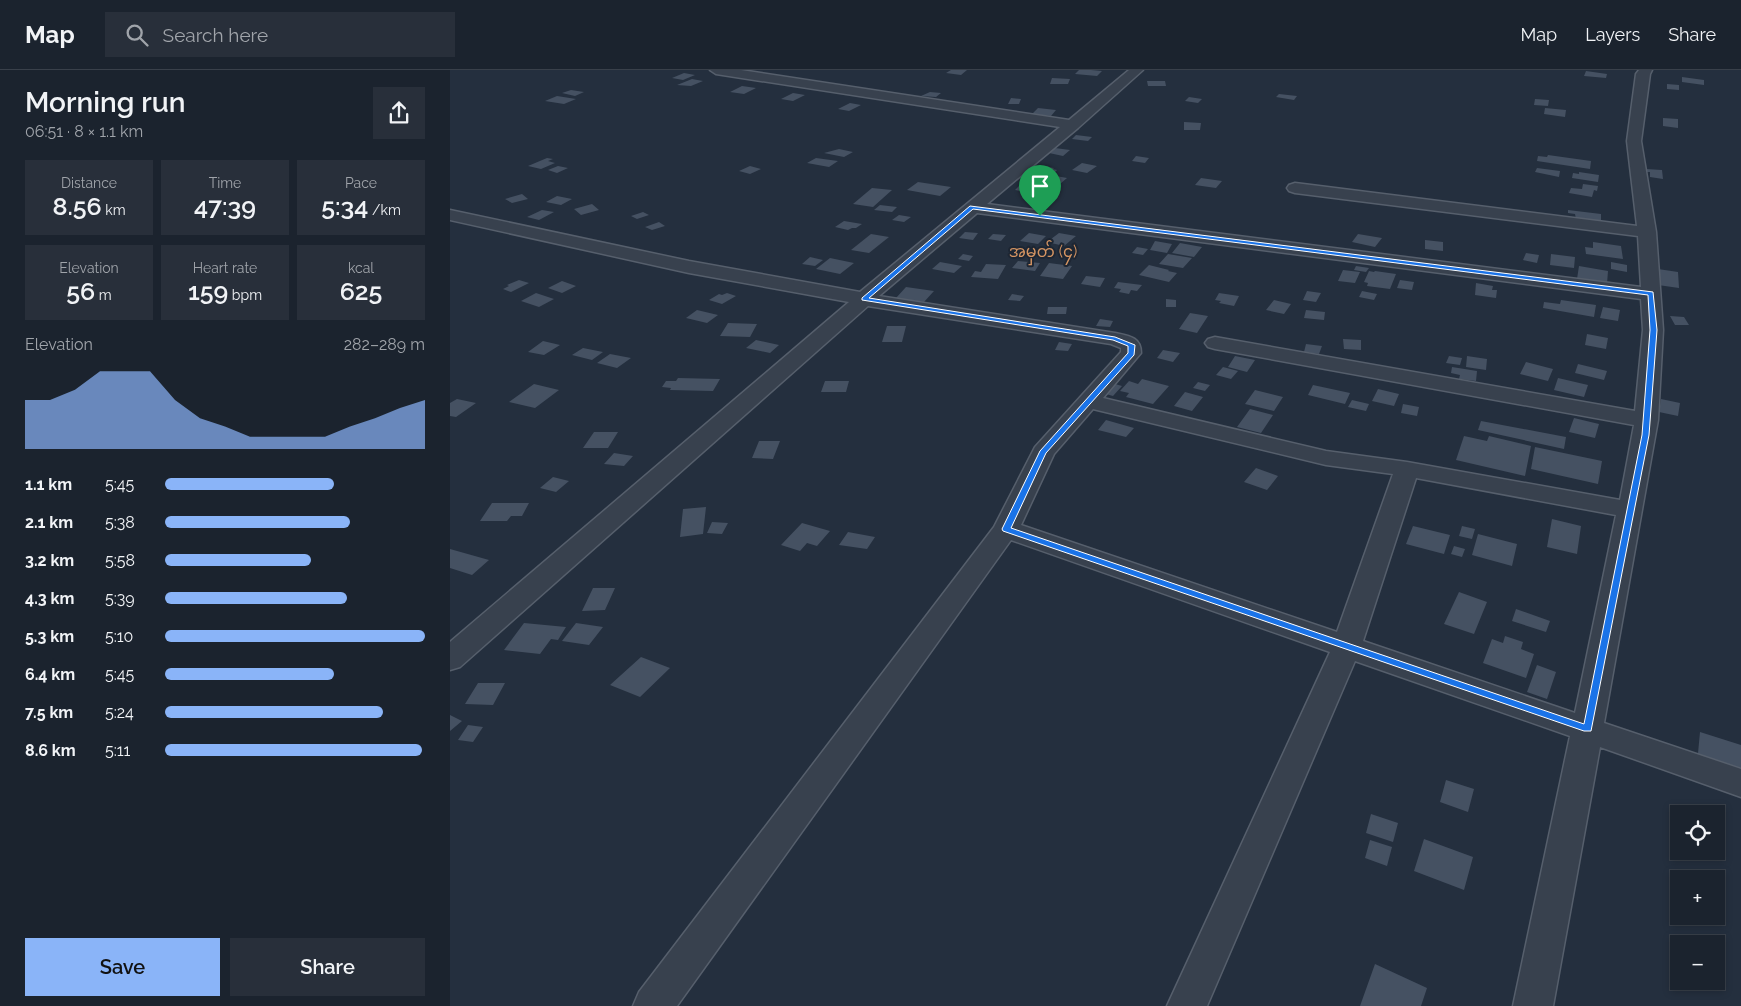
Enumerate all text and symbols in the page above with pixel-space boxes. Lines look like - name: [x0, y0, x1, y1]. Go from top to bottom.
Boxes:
- search box: [105, 12, 455, 57]
- text: Map: [25, 20, 75, 49]
- icon: search: [123, 21, 151, 49]
- text: Search here: [163, 24, 268, 46]
- text: Map: [1521, 24, 1557, 45]
- text: Layers: [1585, 24, 1640, 45]
- text: Share: [1668, 24, 1716, 45]
- text: Morning run: [25, 86, 185, 119]
- button: share: [373, 87, 425, 139]
- text: 06:51 · 8 × 1.1 km: [25, 122, 143, 141]
- pin: [1019, 165, 1061, 216]
- icon: arrive: [1026, 172, 1054, 200]
- text: Distance: [61, 175, 117, 191]
- text: Time: [209, 175, 241, 191]
- text: Pace: [345, 175, 377, 191]
- text: 8.56: [52, 191, 102, 221]
- text: 47:39: [194, 191, 256, 221]
- text: 5:34: [321, 191, 368, 221]
- text: km: [102, 202, 126, 218]
- text: /km: [368, 202, 401, 218]
- district label: အမှတ် (၄): [1009, 240, 1077, 266]
- text: Elevation: [59, 260, 119, 276]
- text: Heart rate: [193, 260, 257, 276]
- text: kcal: [348, 260, 374, 276]
- text: 56: [66, 276, 95, 306]
- text: 159: [188, 276, 228, 306]
- text: 625: [340, 276, 382, 306]
- text: m: [95, 287, 112, 303]
- text: bpm: [228, 287, 262, 303]
- text: Elevation: [25, 335, 93, 354]
- text: 282–289 m: [344, 335, 425, 354]
- text: 1.1 km: [25, 475, 72, 494]
- text: 5:45: [105, 475, 134, 494]
- text: 2.1 km: [25, 513, 73, 532]
- text: 5:38: [105, 513, 135, 532]
- text: 3.2 km: [25, 551, 74, 570]
- text: 5:58: [105, 551, 135, 570]
- text: 4.3 km: [25, 589, 74, 608]
- text: 5:39: [105, 589, 135, 608]
- text: 5.3 km: [25, 627, 74, 646]
- text: 5:10: [105, 627, 133, 646]
- text: 6.4 km: [25, 665, 75, 684]
- text: 5:45: [105, 665, 134, 684]
- text: 7.5 km: [25, 703, 73, 722]
- text: 5:24: [105, 703, 134, 722]
- text: 8.6 km: [25, 741, 76, 760]
- text: 5:11: [105, 741, 130, 760]
- map controls: [1670, 805, 1725, 990]
- button: locate: [1670, 805, 1725, 860]
- button: +: [1670, 870, 1725, 925]
- button: −: [1670, 935, 1725, 990]
- button: Save: [25, 938, 220, 996]
- button: Share: [230, 938, 425, 996]

